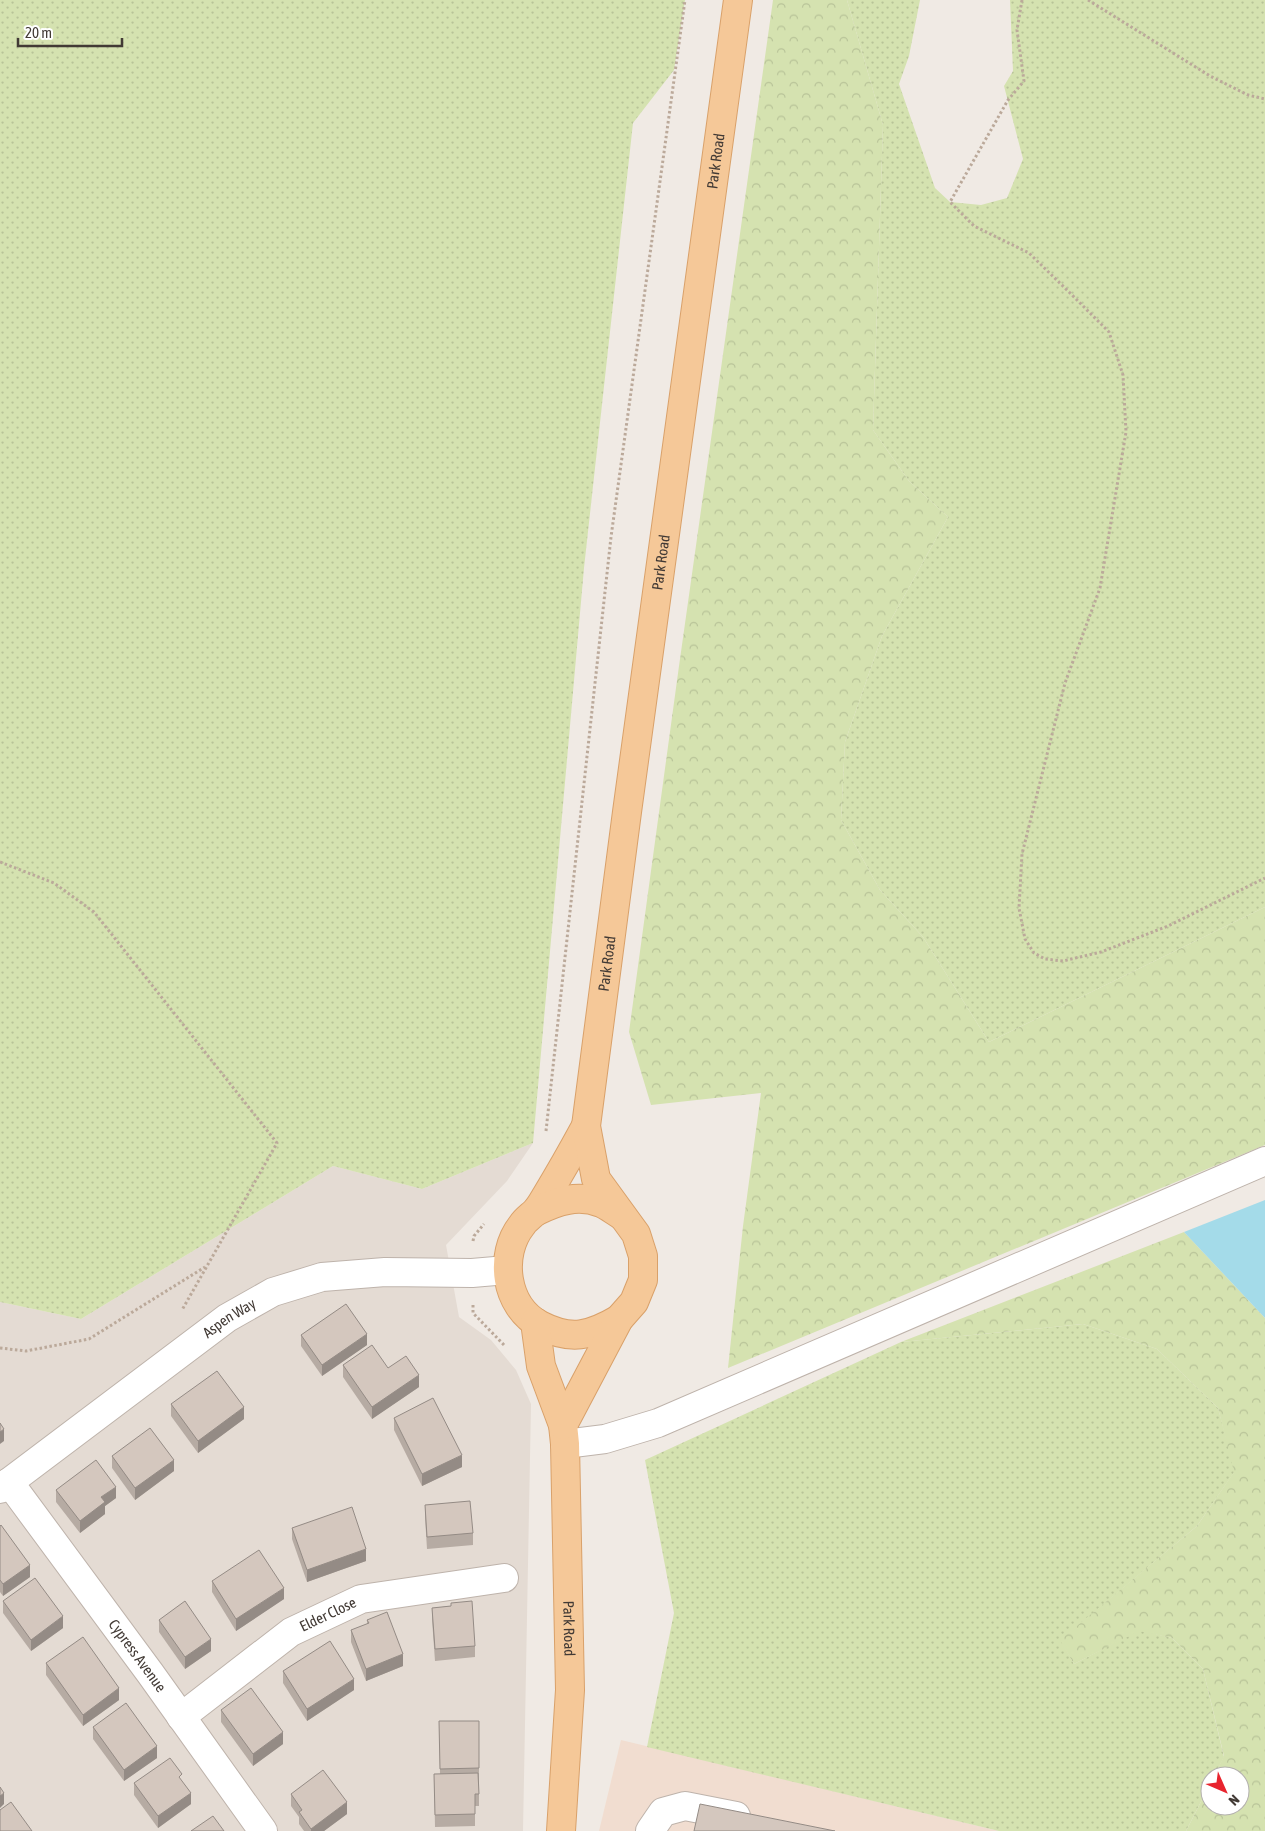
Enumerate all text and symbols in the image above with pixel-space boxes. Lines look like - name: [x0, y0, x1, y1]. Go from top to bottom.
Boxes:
- scale bar: [18, 15, 121, 47]
- text: 20 m: [25, 24, 52, 41]
- street label: Park Road: [703, 132, 728, 190]
- street label: Park Road: [648, 533, 673, 591]
- street label: Park Road: [595, 935, 619, 992]
- street label: Aspen Way: [199, 1295, 258, 1341]
- street label: Elder Close: [297, 1593, 359, 1635]
- street label: Park Road: [560, 1600, 578, 1657]
- street label: Cypress Avenue: [105, 1616, 170, 1695]
- north arrow: [1200, 1766, 1250, 1816]
- text: N: [1226, 1792, 1243, 1809]

